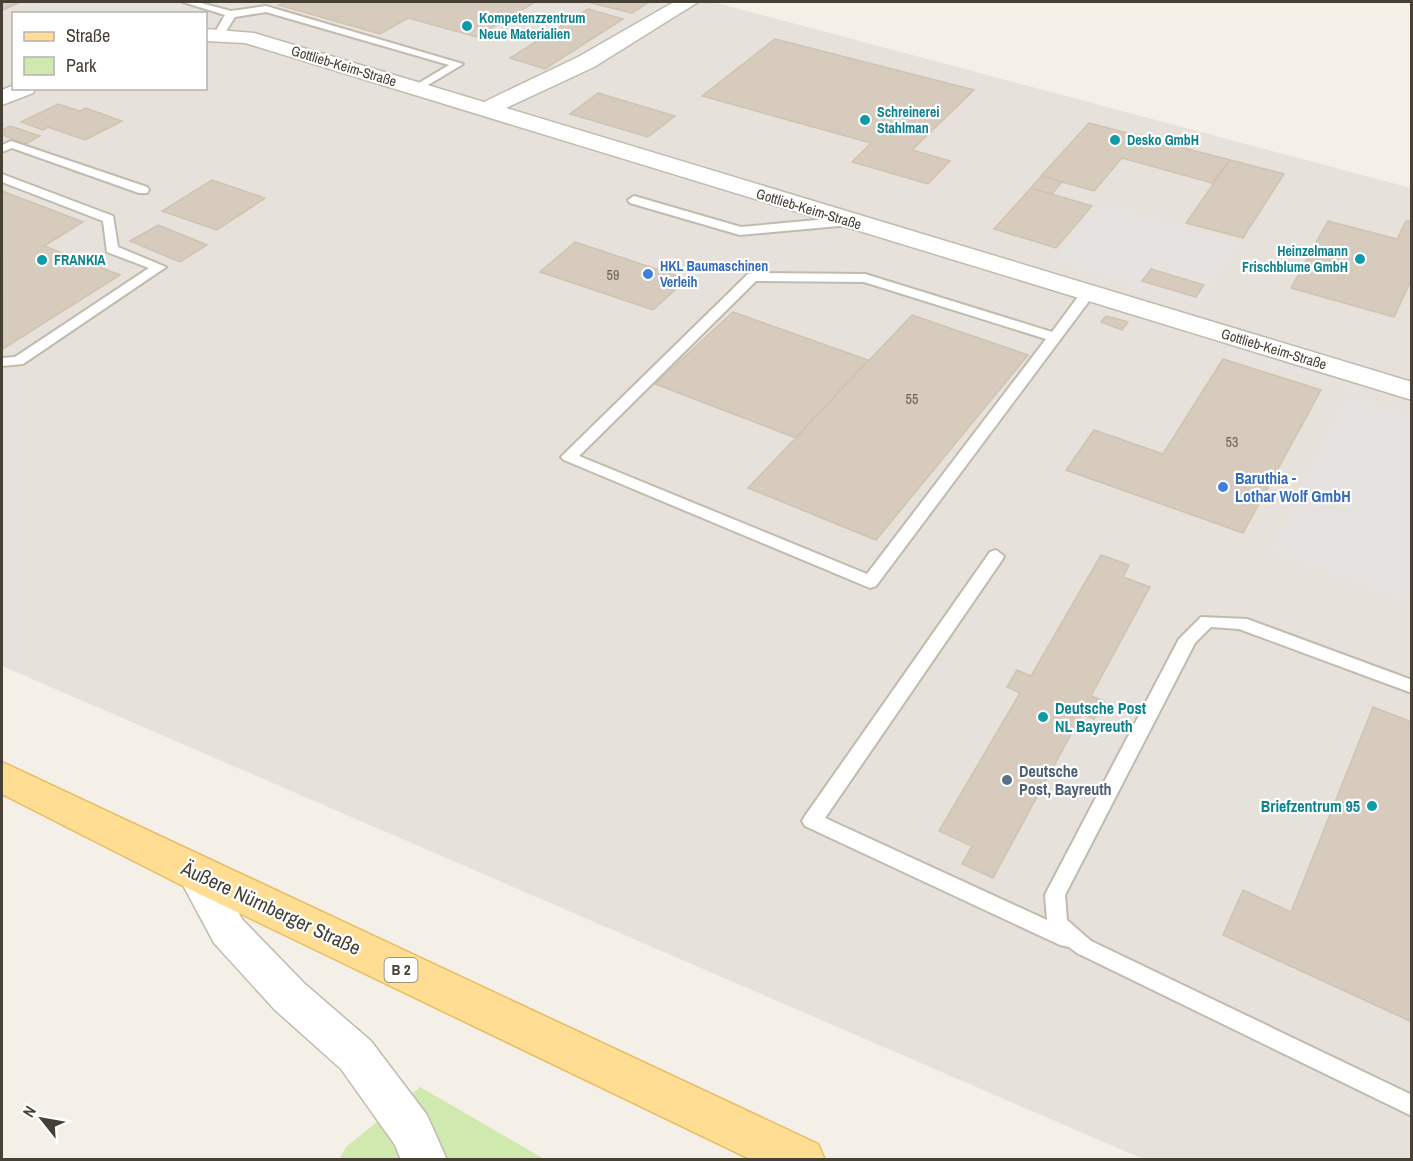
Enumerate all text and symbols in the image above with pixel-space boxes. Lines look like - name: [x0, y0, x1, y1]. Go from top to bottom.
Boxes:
- place label: Kompetenzzentrum Neue Materialien: [479, 9, 586, 43]
- legend: [12, 12, 207, 90]
- marker: Kompetenzzentrum Neue Materialien: [460, 19, 474, 33]
- text: Straße: [66, 23, 110, 48]
- street label: Gottlieb-Keim-Straße: [289, 41, 399, 91]
- text: Park: [66, 53, 97, 78]
- place label: Schreinerei Stahlman: [877, 103, 940, 137]
- marker: Schreinerei Stahlman: [858, 113, 872, 127]
- place label: Desko GmbH: [1127, 131, 1199, 149]
- marker: Desko GmbH: [1108, 133, 1122, 147]
- street label: Gottlieb-Keim-Straße: [754, 184, 864, 234]
- place label: Heinzelmann Frischblume GmbH: [1242, 242, 1348, 276]
- place label: FRANKIA: [54, 251, 106, 269]
- marker: Heinzelmann Frischblume GmbH: [1353, 252, 1367, 266]
- marker: FRANKIA: [35, 253, 49, 267]
- place label: HKL Baumaschinen Verleih: [660, 257, 768, 291]
- house number: 59: [607, 266, 619, 284]
- marker: HKL Baumaschinen Verleih: [641, 267, 655, 281]
- street label: Gottlieb-Keim-Straße: [1219, 324, 1329, 374]
- house number: 55: [906, 390, 918, 408]
- house number: 53: [1226, 433, 1238, 451]
- place label: Baruthia - Lothar Wolf GmbH: [1235, 467, 1351, 507]
- marker: Baruthia - Lothar Wolf GmbH: [1216, 480, 1230, 494]
- place label: Deutsche Post NL Bayreuth: [1055, 697, 1147, 737]
- marker: Deutsche Post NL Bayreuth: [1036, 710, 1050, 724]
- place label: Deutsche Post, Bayreuth: [1019, 760, 1112, 800]
- marker: Deutsche Post, Bayreuth: [1000, 773, 1014, 787]
- place label: Briefzentrum 95: [1261, 795, 1360, 817]
- marker: Briefzentrum 95: [1365, 799, 1379, 813]
- street label: Äußere Nürnberger Straße: [176, 854, 365, 961]
- road number: B 2: [384, 958, 418, 982]
- north arrow: [12, 1089, 72, 1149]
- text: N: [17, 1102, 41, 1121]

